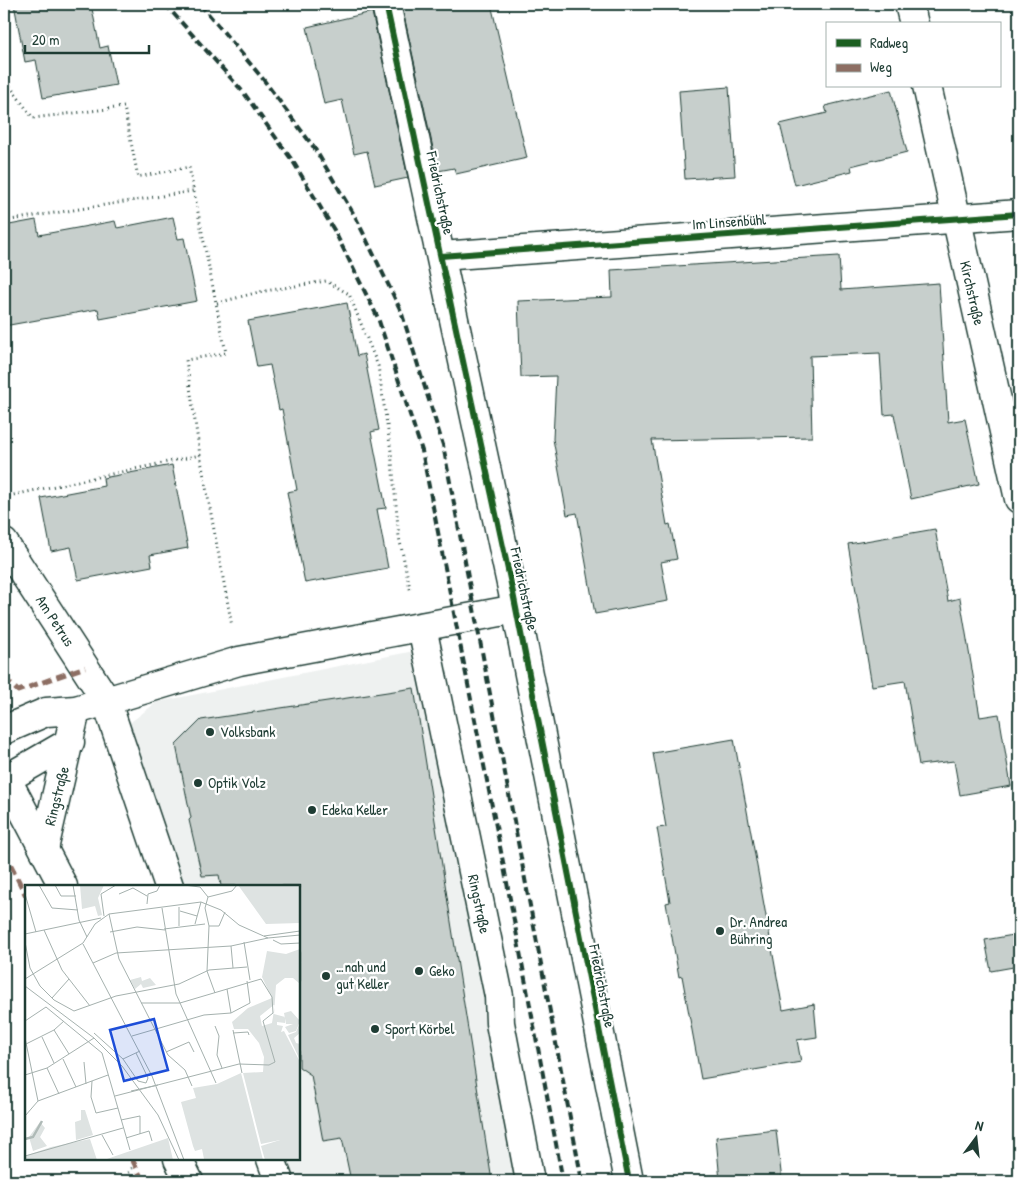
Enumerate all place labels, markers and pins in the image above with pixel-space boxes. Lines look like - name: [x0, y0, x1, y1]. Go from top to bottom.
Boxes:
- place label: Volksbank: [220, 721, 276, 742]
- marker: Volksbank: [204, 726, 216, 738]
- place label: Optik Volz: [208, 772, 266, 793]
- marker: Optik Volz: [192, 777, 204, 789]
- place label: Edeka Keller: [322, 799, 388, 820]
- marker: Edeka Keller: [306, 804, 318, 816]
- place label: Dr. Andrea Bühring: [730, 911, 787, 949]
- marker: Dr. Andrea Bühring: [714, 925, 726, 937]
- place label: …nah und gut Keller: [336, 956, 390, 994]
- place label: Geko: [429, 960, 454, 981]
- marker: Geko: [413, 965, 425, 977]
- marker: …nah und gut Keller: [320, 970, 332, 982]
- place label: Sport Körbel: [385, 1018, 455, 1039]
- marker: Sport Körbel: [369, 1023, 381, 1035]

